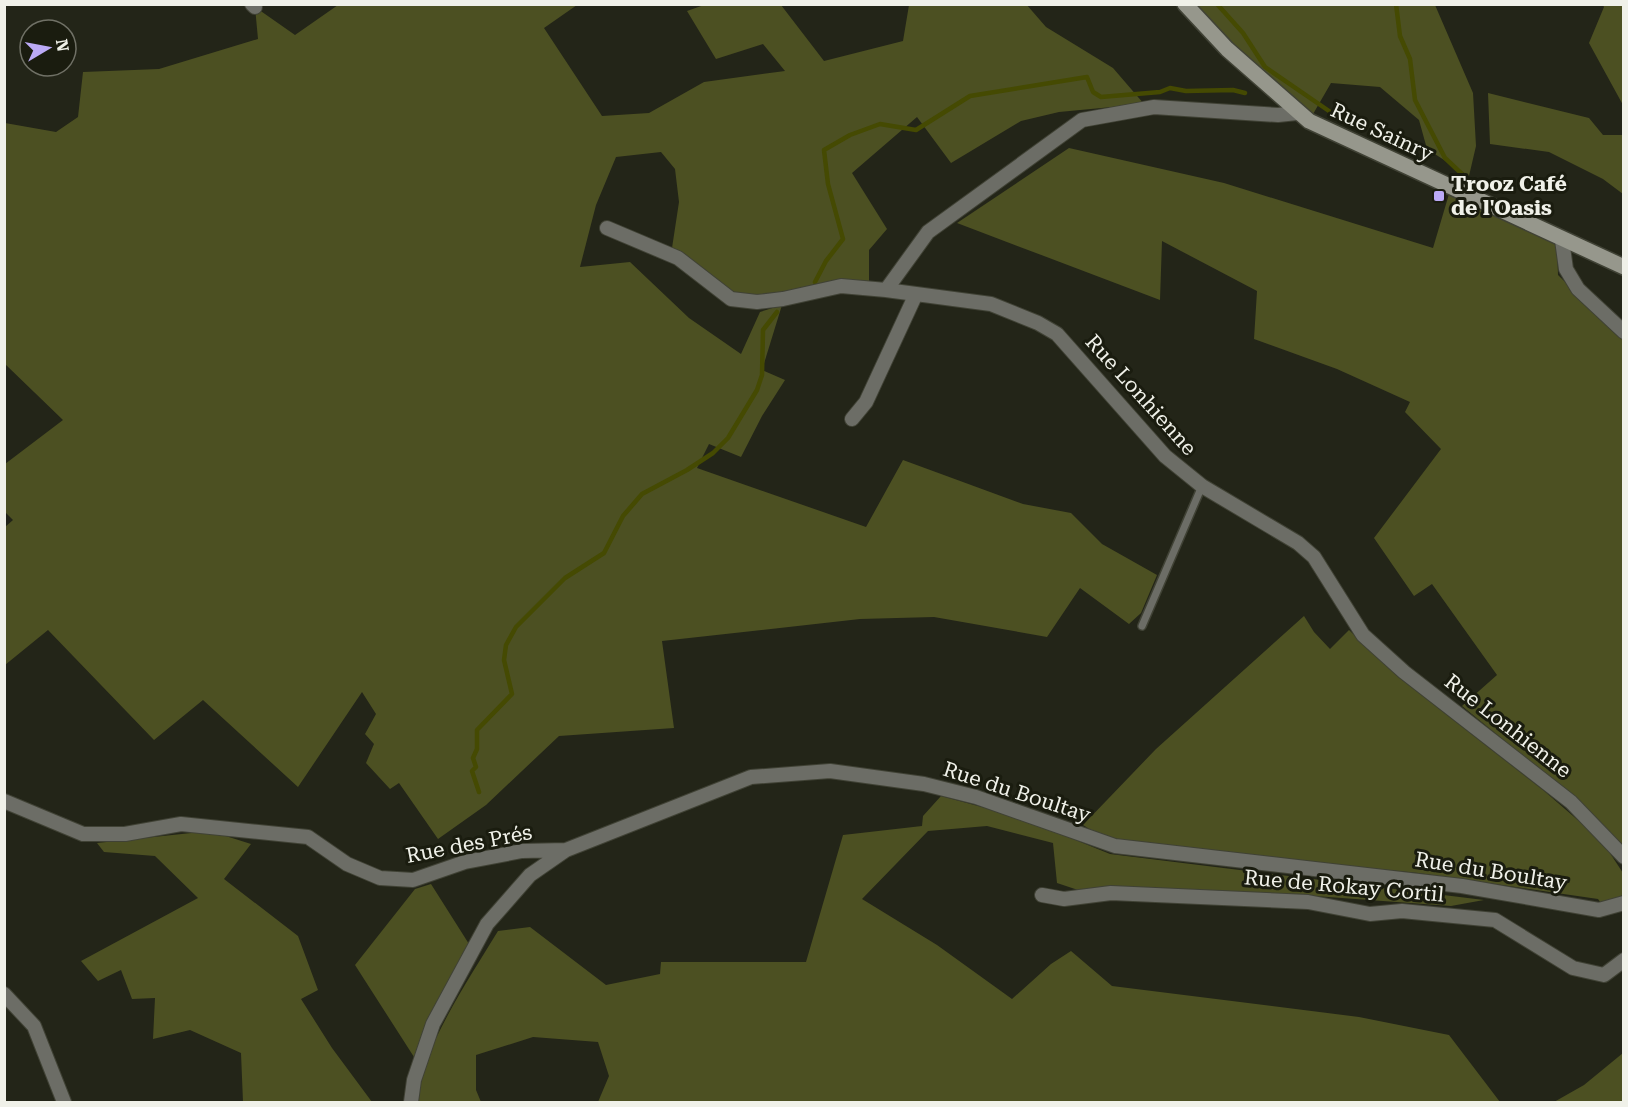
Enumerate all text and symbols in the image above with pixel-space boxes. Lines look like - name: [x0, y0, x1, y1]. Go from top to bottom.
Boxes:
- north arrow: [18, 18, 78, 78]
- text: N: [52, 38, 73, 53]
- street label: Rue Sainry: [1327, 98, 1438, 166]
- place label: Trooz Café de l'Oasis: [1451, 172, 1567, 220]
- marker: Trooz Café de l'Oasis: [1432, 189, 1446, 203]
- street label: Rue Lonhienne: [1081, 330, 1201, 460]
- street label: Rue Lonhienne: [1440, 669, 1576, 783]
- street label: Rue du Boultay: [940, 757, 1094, 827]
- street label: Rue des Prés: [404, 820, 534, 868]
- street label: Rue du Boultay: [1413, 847, 1569, 895]
- street label: Rue de Rokay Cortil: [1243, 865, 1446, 907]

